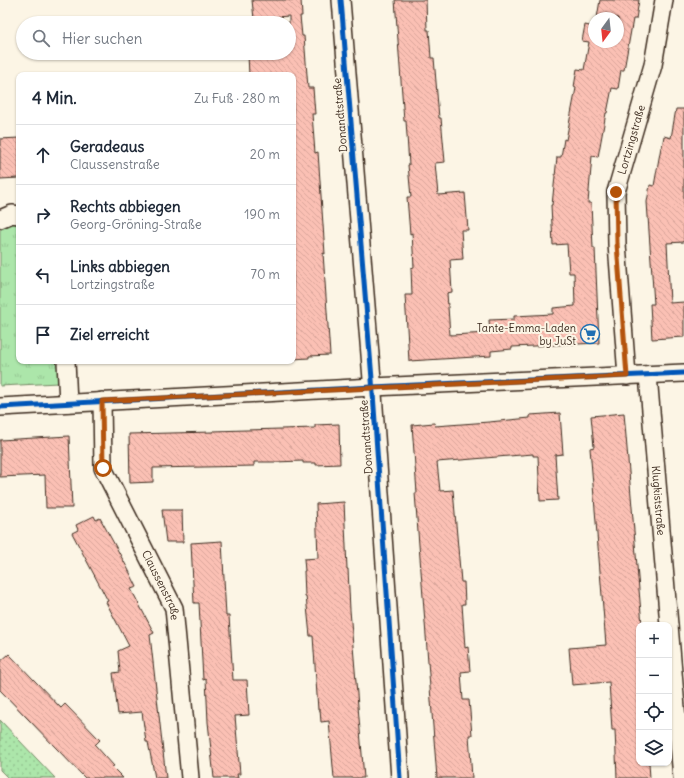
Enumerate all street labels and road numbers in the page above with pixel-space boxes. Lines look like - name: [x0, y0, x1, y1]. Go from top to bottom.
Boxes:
- street label: Donandtstraße: [330, 77, 350, 153]
- street label: Lortzingstraße: [615, 103, 648, 176]
- street label: Donandtstraße: [356, 399, 376, 475]
- street label: Klugkiststraße: [649, 465, 668, 536]
- street label: Claussenstraße: [139, 548, 182, 621]

